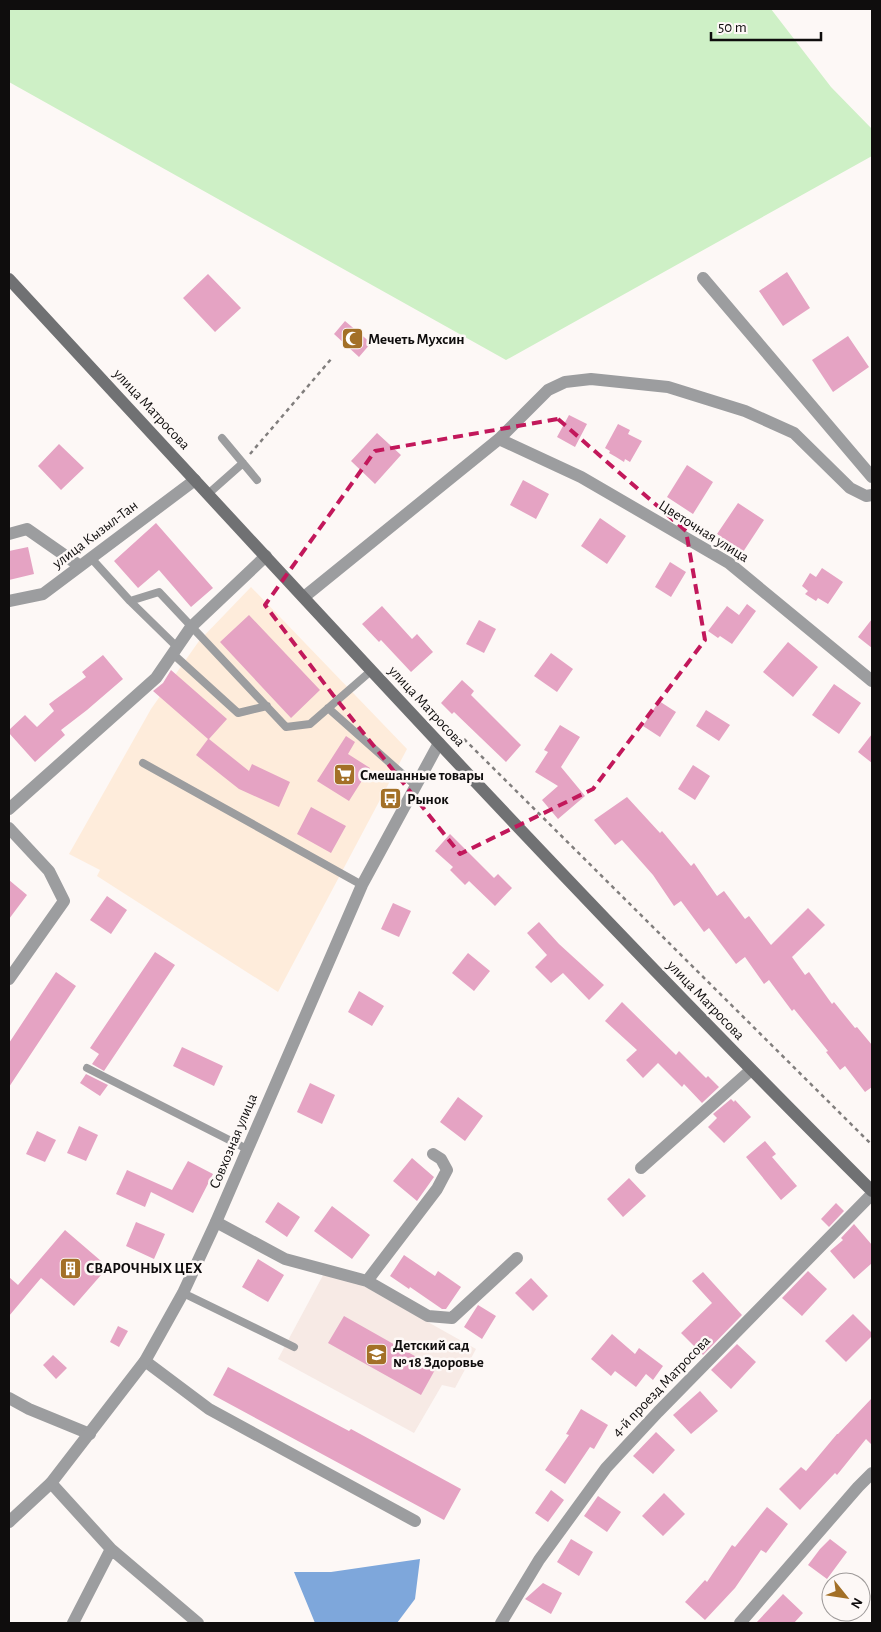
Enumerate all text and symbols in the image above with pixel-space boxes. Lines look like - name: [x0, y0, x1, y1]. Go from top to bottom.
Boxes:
- scale bar: [711, 10, 821, 42]
- text: 50 m: [718, 20, 747, 35]
- mosque icon: Мечеть Мухсин: [340, 327, 364, 351]
- place label: Мечеть Мухсин: [368, 332, 465, 347]
- street label: улица Матросова: [110, 365, 193, 453]
- street label: улица Кызыл-Тан: [49, 498, 141, 572]
- street label: Цветочная улица: [656, 498, 752, 565]
- street label: улица Матросова: [385, 662, 468, 750]
- supermarket icon: Смешанные товары: [332, 763, 356, 787]
- place label: Смешанные товары: [360, 768, 484, 783]
- bus stop icon: Рынок: [379, 787, 403, 811]
- place label: Рынок: [407, 792, 449, 807]
- street label: улица Матросова: [663, 957, 747, 1043]
- street label: Совхозная улица: [207, 1091, 260, 1191]
- building icon: СВАРОЧНЫХ ЦЕХ: [58, 1256, 82, 1280]
- place label: СВАРОЧНЫХ ЦЕХ: [86, 1261, 203, 1276]
- street label: 4-й проезд Матросова: [609, 1333, 713, 1440]
- place label: Детский сад № 18 Здоровье: [393, 1338, 484, 1370]
- school or university icon: Детский сад № 18 Здоровье: [365, 1342, 389, 1366]
- north arrow: [821, 1572, 871, 1622]
- text: N: [848, 1595, 865, 1611]

